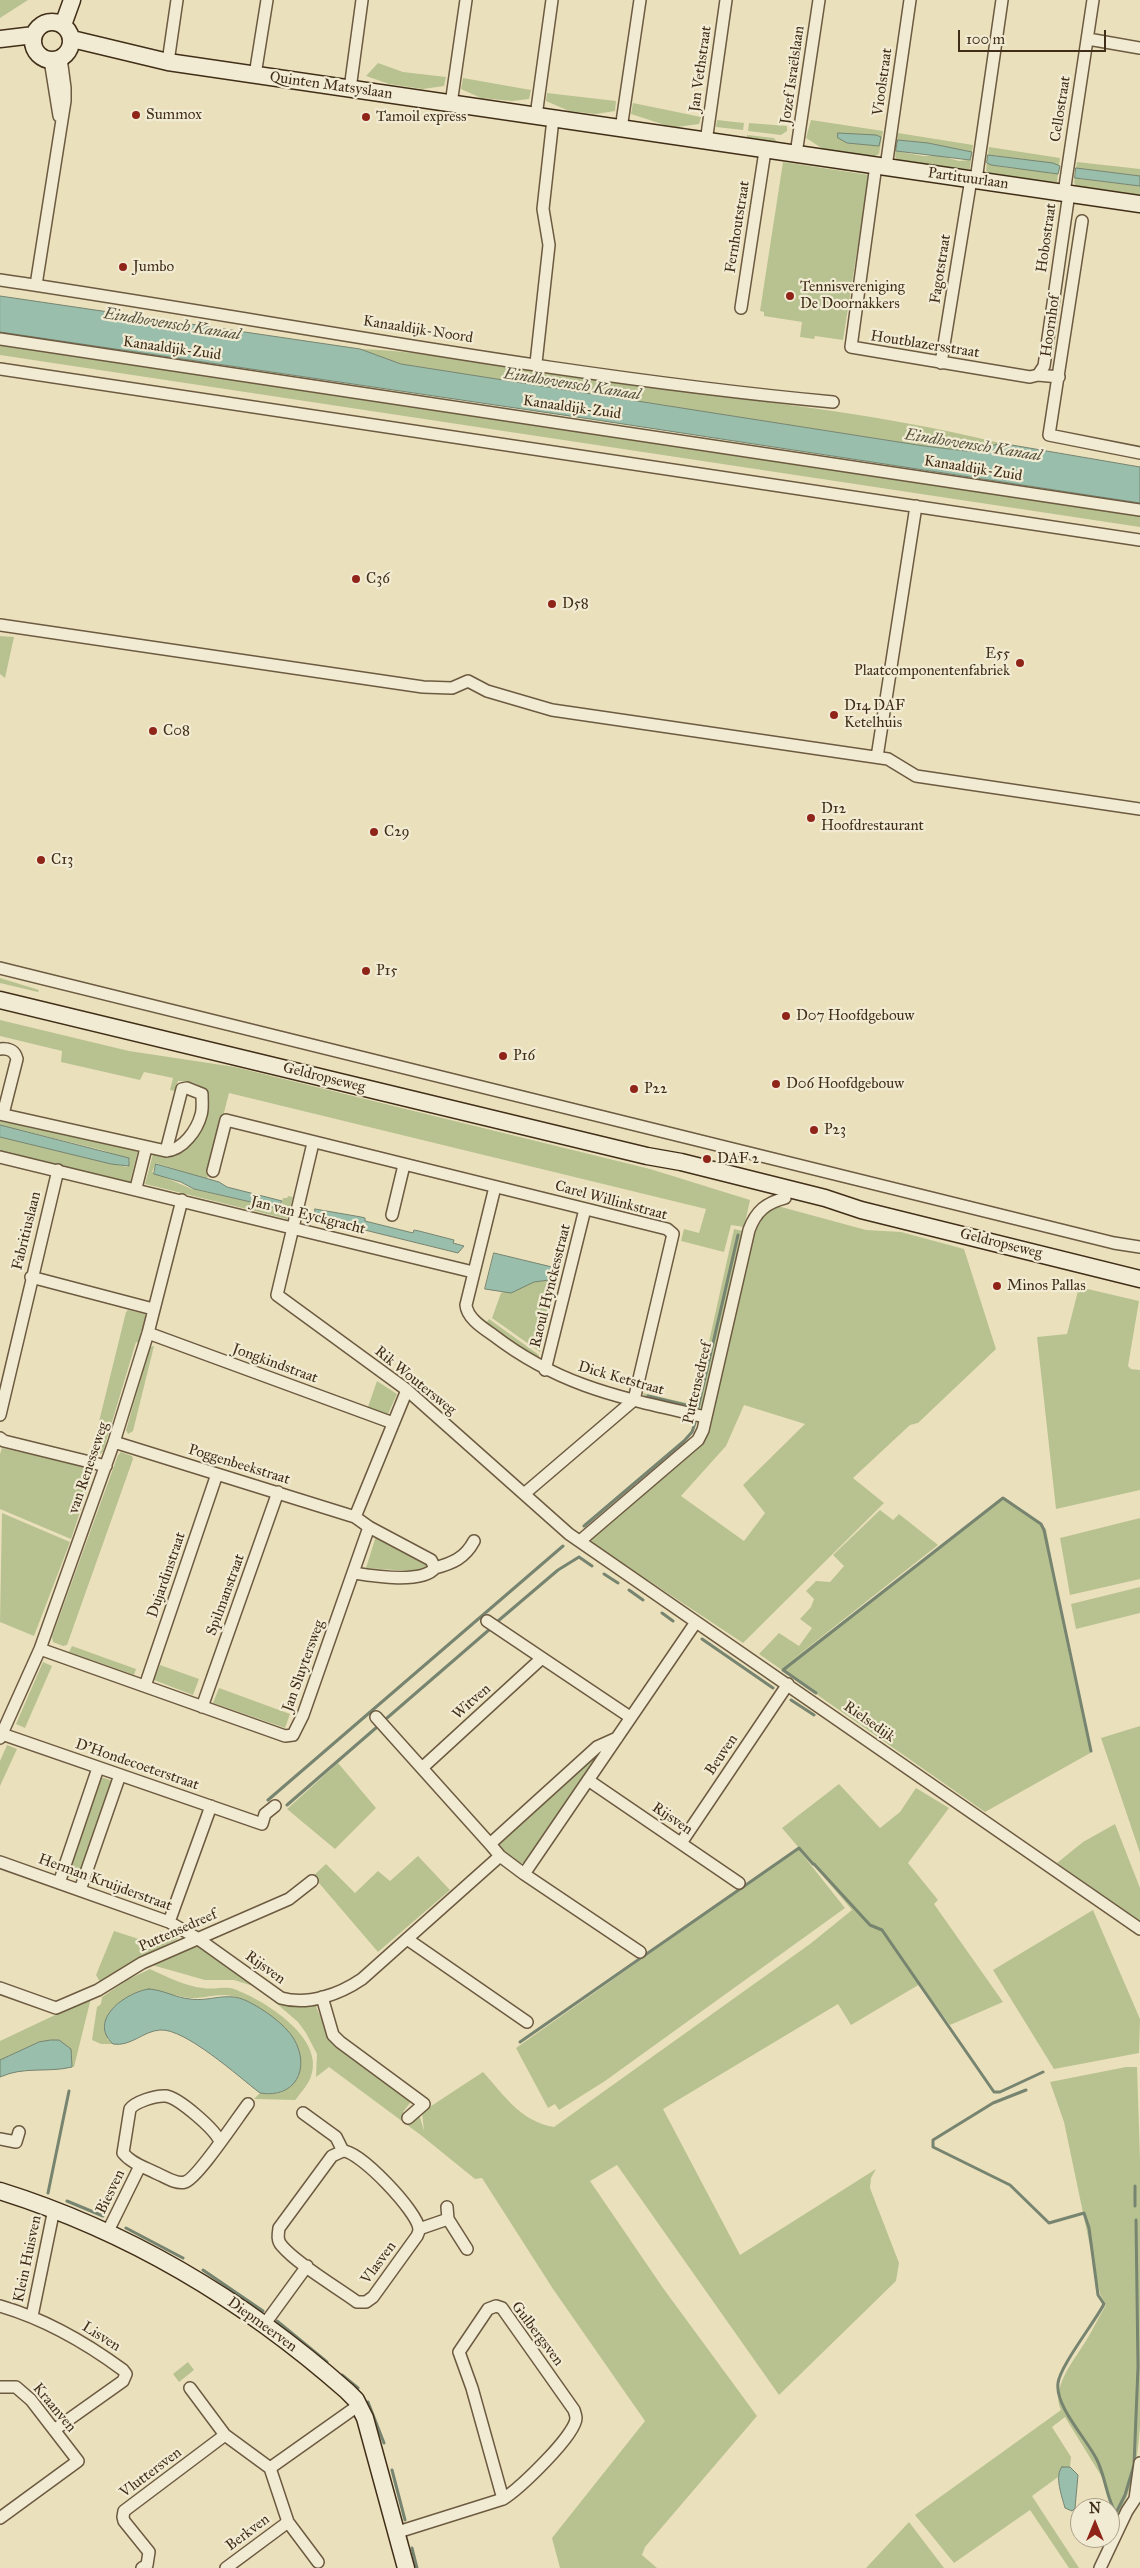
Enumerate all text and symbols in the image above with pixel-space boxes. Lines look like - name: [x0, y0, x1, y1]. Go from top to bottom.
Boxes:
- scale bar: [960, 20, 1108, 52]
- street label: Jan Vethstraat: [686, 25, 716, 113]
- street label: Jozef Israëlslaan: [777, 25, 809, 125]
- text: 100 m: [966, 30, 1005, 48]
- street label: Vioolstraat: [869, 47, 897, 117]
- street label: Quinten Matsyslaan: [269, 68, 393, 104]
- street label: Cellostraat: [1047, 75, 1075, 143]
- place label: Summox: [146, 106, 202, 124]
- place label: Tamoil express: [376, 108, 466, 126]
- marker: Summox: [130, 109, 142, 121]
- marker: Tamoil express: [360, 111, 372, 123]
- street label: Partituurlaan: [926, 164, 1010, 194]
- street label: Fernhoutstraat: [722, 180, 754, 274]
- street label: Hobostraat: [1033, 202, 1061, 274]
- street label: Fagotstraat: [927, 233, 955, 305]
- place label: Jumbo: [133, 258, 174, 276]
- marker: Jumbo: [117, 261, 129, 273]
- place label: Tennisvereniging De Doornakkers: [800, 278, 905, 313]
- marker: Tennisvereniging De Doornakkers: [784, 290, 796, 302]
- street label: Hoornhof: [1038, 294, 1064, 358]
- water label: Eindhovensch Kanaal: [102, 305, 242, 345]
- street label: Kanaaldijk-Noord: [362, 312, 474, 348]
- street label: Houtblazersstraat: [869, 328, 981, 362]
- street label: Kanaaldijk-Zuid: [122, 333, 222, 365]
- water label: Eindhovensch Kanaal: [502, 365, 642, 405]
- street label: Kanaaldijk-Zuid: [522, 392, 622, 424]
- water label: Eindhovensch Kanaal: [903, 426, 1043, 466]
- street label: Kanaaldijk-Zuid: [923, 452, 1023, 486]
- place label: C36: [366, 570, 390, 588]
- marker: C36: [350, 573, 362, 585]
- place label: D58: [562, 595, 589, 613]
- marker: D58: [546, 598, 558, 610]
- place label: E55 Plaatcomponentenfabriek: [854, 645, 1010, 680]
- marker: E55 Plaatcomponentenfabriek: [1014, 657, 1026, 669]
- place label: D14 DAF Ketelhuis: [844, 697, 905, 732]
- marker: D14 DAF Ketelhuis: [828, 709, 840, 721]
- place label: C08: [163, 722, 190, 740]
- marker: C08: [147, 725, 159, 737]
- place label: D12 Hoofdrestaurant: [821, 800, 924, 835]
- marker: D12 Hoofdrestaurant: [805, 812, 817, 824]
- place label: C29: [384, 823, 410, 841]
- marker: C29: [368, 826, 380, 838]
- place label: C13: [51, 851, 73, 869]
- marker: C13: [35, 854, 47, 866]
- place label: P15: [376, 962, 397, 980]
- marker: P15: [360, 965, 372, 977]
- place label: D07 Hoofdgebouw: [796, 1007, 914, 1025]
- marker: D07 Hoofdgebouw: [780, 1010, 792, 1022]
- place label: P16: [513, 1047, 535, 1065]
- marker: P16: [497, 1050, 509, 1062]
- street label: Geldropseweg: [281, 1059, 367, 1097]
- place label: D06 Hoofdgebouw: [786, 1075, 904, 1093]
- marker: D06 Hoofdgebouw: [770, 1078, 782, 1090]
- place label: P22: [644, 1080, 667, 1098]
- marker: P22: [628, 1083, 640, 1095]
- place label: P23: [824, 1121, 846, 1139]
- marker: P23: [808, 1124, 820, 1136]
- place label: DAF 2: [717, 1150, 759, 1168]
- marker: DAF 2: [701, 1153, 713, 1165]
- street label: Carel Willinkstraat: [553, 1177, 669, 1225]
- street label: Fabritiuslaan: [9, 1190, 45, 1272]
- street label: Jan van Eyckgracht: [249, 1193, 367, 1239]
- street label: Raoul Hynckesstraat: [527, 1222, 575, 1350]
- street label: Geldropseweg: [958, 1225, 1044, 1263]
- place label: Minos Pallas: [1007, 1277, 1086, 1295]
- marker: Minos Pallas: [991, 1280, 1003, 1292]
- street label: Jongkindstraat: [230, 1340, 320, 1388]
- street label: Puttensedreef: [680, 1340, 716, 1426]
- street label: Rik Woutersweg: [371, 1343, 459, 1419]
- street label: Dick Ketstraat: [576, 1358, 666, 1400]
- street label: van Renesseweg: [65, 1420, 113, 1516]
- street label: Poggenbeekstraat: [186, 1441, 292, 1489]
- street label: Dujardinstraat: [144, 1530, 190, 1620]
- street label: Spilmanstraat: [203, 1552, 249, 1638]
- street label: Jan Sluytersweg: [279, 1618, 329, 1714]
- street label: Witven: [449, 1680, 495, 1724]
- street label: Rielsedijk: [840, 1698, 898, 1746]
- street label: Beuven: [702, 1731, 742, 1779]
- street label: D'Hondecoeterstraat: [73, 1735, 201, 1795]
- street label: Rijsven: [648, 1799, 696, 1839]
- street label: Herman Kruijderstraat: [36, 1850, 174, 1916]
- street label: Puttensedreef: [136, 1906, 220, 1956]
- street label: Rijsven: [241, 1947, 289, 1989]
- street label: Biesven: [93, 2167, 129, 2217]
- street label: Klein Huisven: [10, 2214, 46, 2304]
- street label: Vlasven: [358, 2238, 400, 2288]
- street label: Diepmeerven: [224, 2294, 300, 2356]
- street label: Gulbergsven: [507, 2298, 567, 2370]
- street label: Lisven: [78, 2318, 124, 2356]
- street label: Kraanven: [28, 2380, 80, 2436]
- street label: Vluttersven: [117, 2444, 185, 2502]
- north arrow: [1070, 2498, 1120, 2548]
- text: N: [1089, 2500, 1101, 2517]
- street label: Berkven: [223, 2511, 273, 2555]

